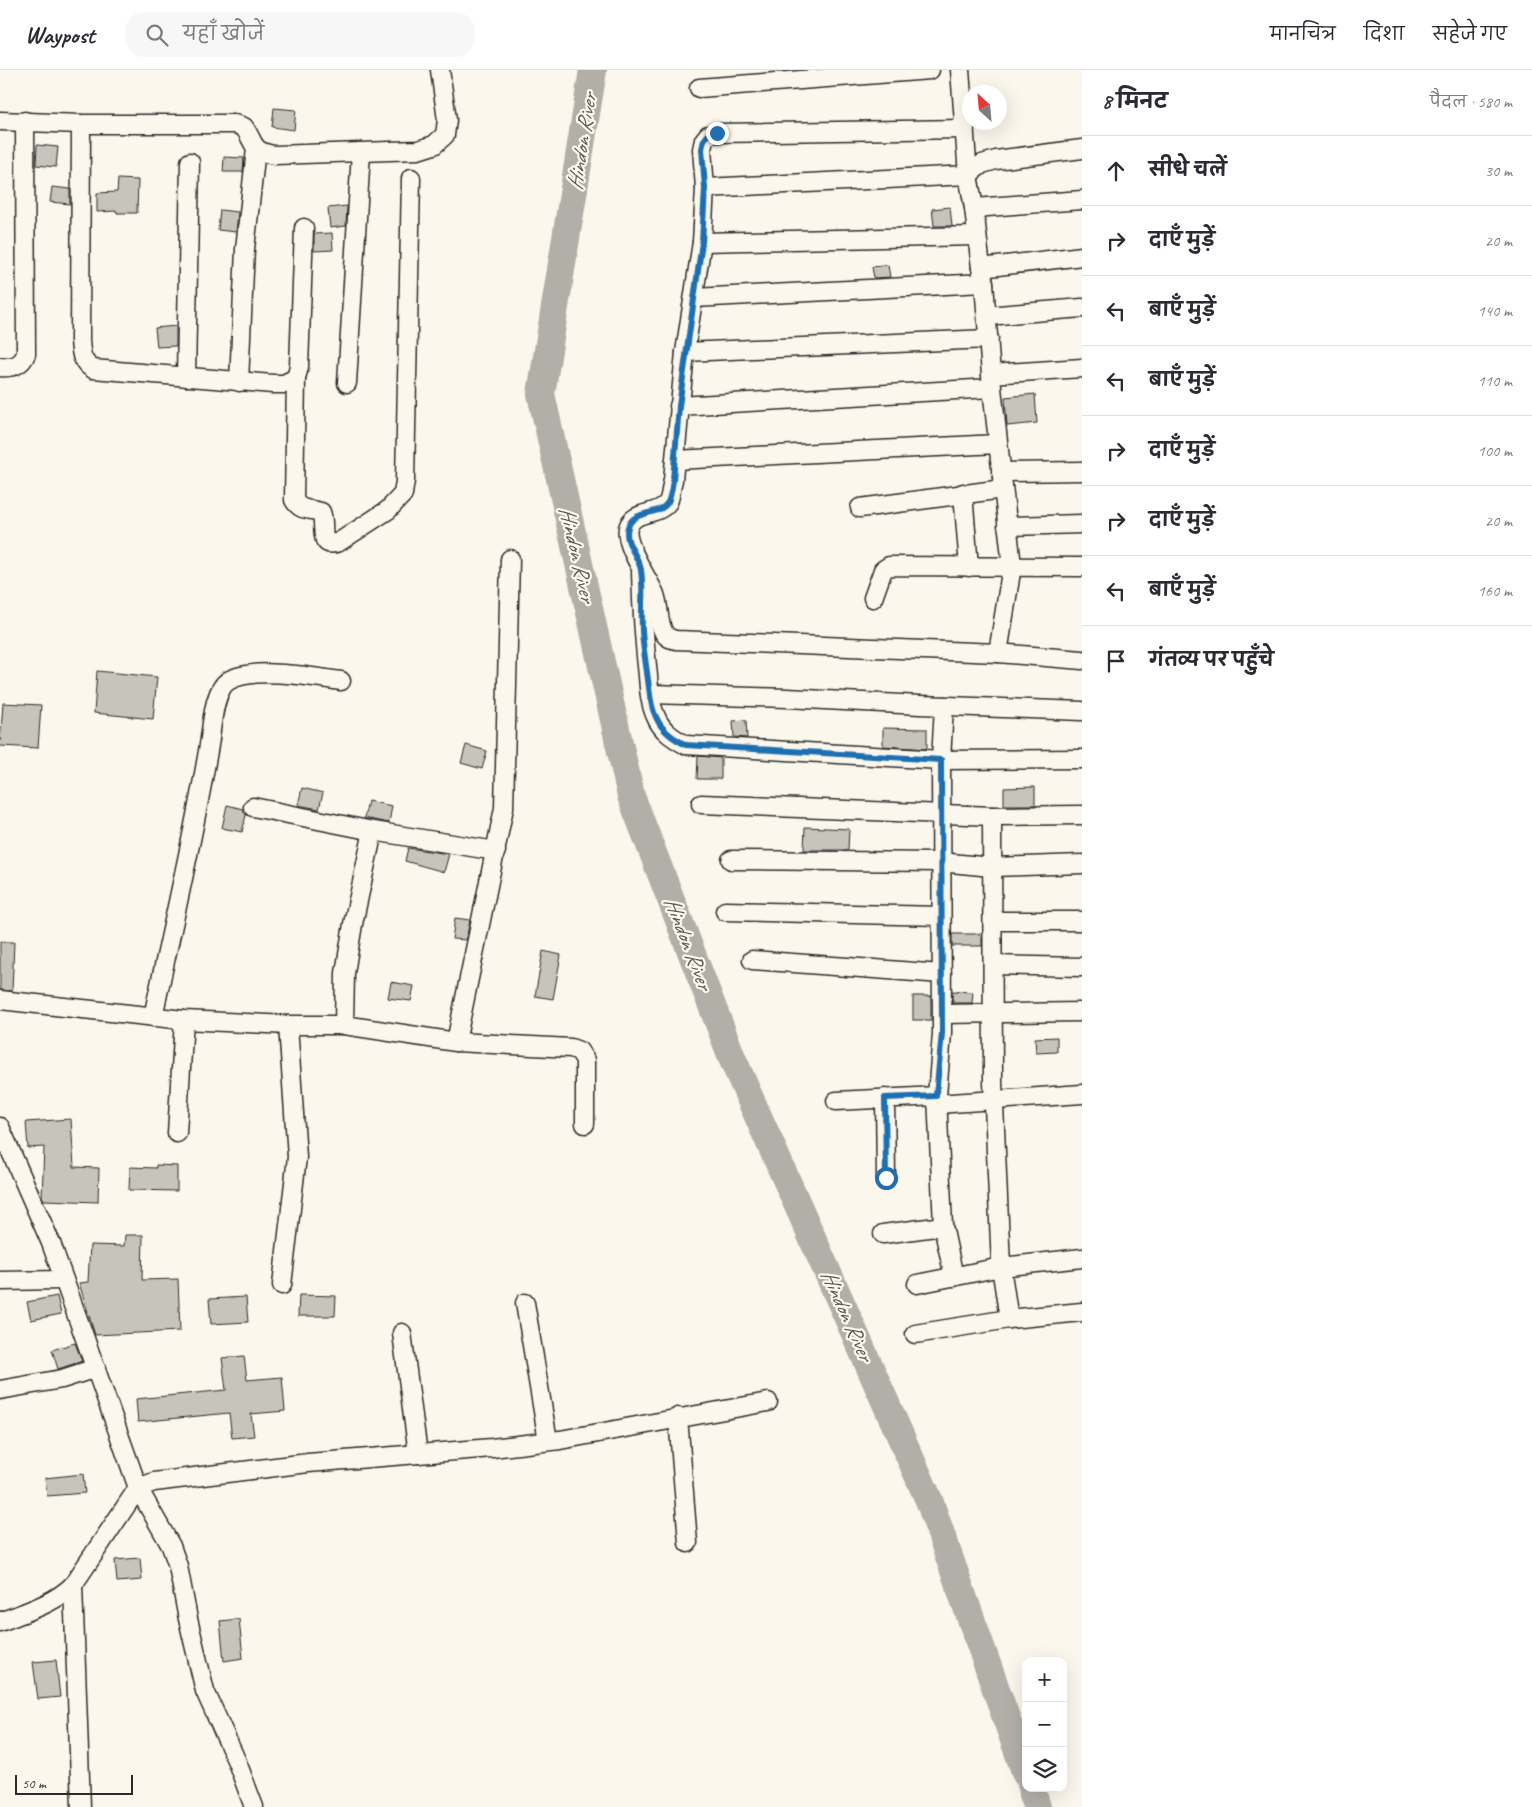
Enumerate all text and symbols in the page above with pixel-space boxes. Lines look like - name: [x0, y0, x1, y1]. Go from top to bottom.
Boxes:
- search box: [125, 12, 475, 57]
- text: Waypost: [25, 20, 95, 50]
- icon: search: [143, 21, 171, 49]
- text: यहाँ खोजें: [183, 22, 264, 46]
- text: मानचित्र: [1270, 23, 1336, 45]
- text: दिशा: [1364, 23, 1404, 45]
- text: सहेजे गए: [1432, 23, 1507, 45]
- north arrow: [962, 85, 1007, 130]
- text: 8 मिनट: [1102, 88, 1168, 114]
- water label: Hindon River: [561, 89, 604, 192]
- text: पैदल · 580 m: [1430, 92, 1512, 112]
- route end: [706, 122, 729, 145]
- icon: ahead: [1102, 157, 1130, 185]
- text: सीधे चलें: [1149, 158, 1227, 182]
- text: 30 m: [1485, 161, 1512, 181]
- icon: right: [1102, 227, 1130, 255]
- text: दाएँ मुड़ें: [1149, 228, 1215, 252]
- text: 20 m: [1485, 231, 1512, 251]
- icon: left: [1102, 297, 1130, 325]
- text: बाएँ मुड़ें: [1149, 298, 1215, 322]
- text: 140 m: [1478, 301, 1512, 321]
- icon: left: [1102, 367, 1130, 395]
- text: बाएँ मुड़ें: [1149, 368, 1215, 392]
- text: 110 m: [1478, 371, 1512, 391]
- icon: right: [1102, 437, 1130, 465]
- text: दाएँ मुड़ें: [1149, 438, 1215, 462]
- text: 100 m: [1478, 441, 1512, 461]
- water label: Hindon River: [552, 504, 602, 607]
- icon: right: [1102, 507, 1130, 535]
- text: दाएँ मुड़ें: [1149, 508, 1215, 532]
- text: 20 m: [1485, 511, 1512, 531]
- icon: left: [1102, 577, 1130, 605]
- text: बाएँ मुड़ें: [1149, 578, 1215, 602]
- text: 160 m: [1478, 581, 1512, 601]
- icon: arrive: [1102, 647, 1130, 675]
- text: गंतव्य पर पहुँचे: [1149, 648, 1274, 672]
- water label: Hindon River: [658, 893, 719, 996]
- route start: [875, 1167, 898, 1190]
- water label: Hindon River: [815, 1265, 881, 1368]
- map controls: [1022, 1657, 1067, 1792]
- button: +: [1022, 1657, 1067, 1702]
- button: −: [1022, 1702, 1067, 1747]
- button: layers: [1022, 1747, 1067, 1792]
- scale bar: [15, 1772, 132, 1795]
- text: 50 m: [22, 1775, 46, 1792]

